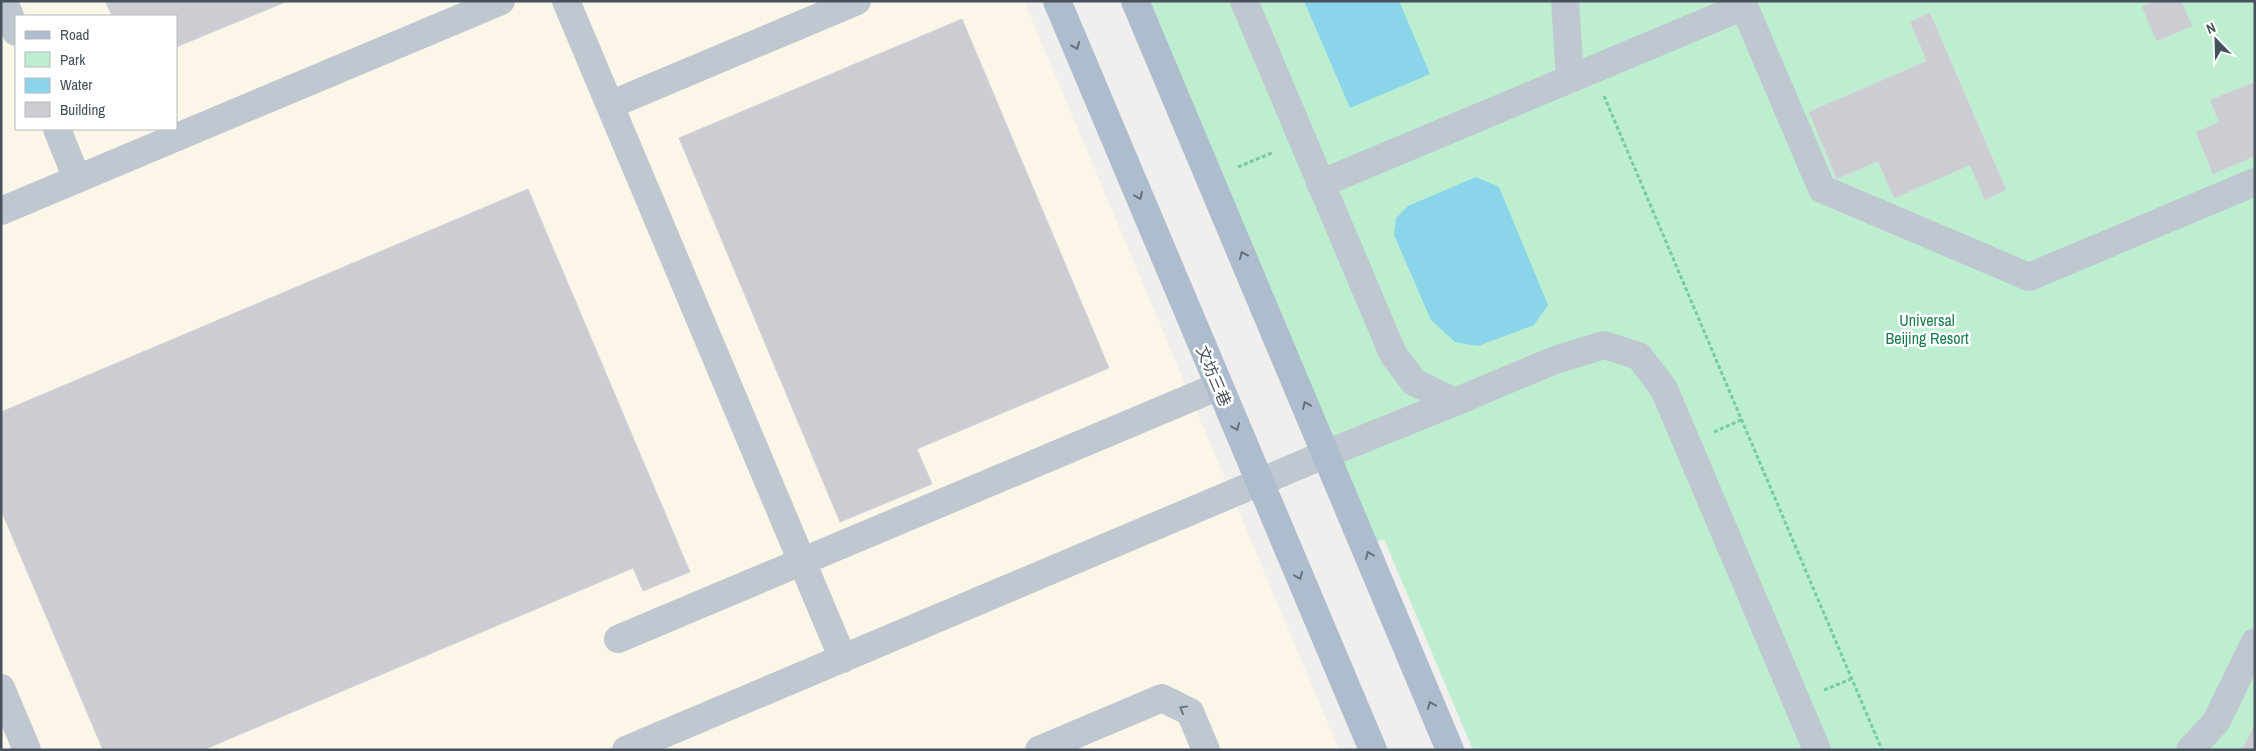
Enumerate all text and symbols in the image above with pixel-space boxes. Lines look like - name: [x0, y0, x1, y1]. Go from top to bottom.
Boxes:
- legend: [15, 15, 178, 130]
- north arrow: [2191, 15, 2241, 65]
- text: N: [2204, 18, 2218, 38]
- text: Road: [60, 24, 89, 45]
- one-way arrow: [1070, 41, 1081, 50]
- text: Park: [60, 49, 86, 70]
- text: Water: [60, 74, 92, 95]
- text: Building: [60, 99, 105, 120]
- one-way arrow: [1133, 191, 1143, 200]
- one-way arrow: [1238, 251, 1249, 260]
- park label: Universal Beijing Resort: [1885, 309, 1969, 349]
- street label: 文坊三巷: [1191, 342, 1237, 410]
- one-way arrow: [1301, 401, 1312, 410]
- one-way arrow: [1229, 422, 1240, 431]
- one-way arrow: [1364, 551, 1375, 560]
- one-way arrow: [1293, 571, 1304, 580]
- one-way arrow: [1427, 701, 1437, 710]
- one-way arrow: [1180, 705, 1189, 715]

